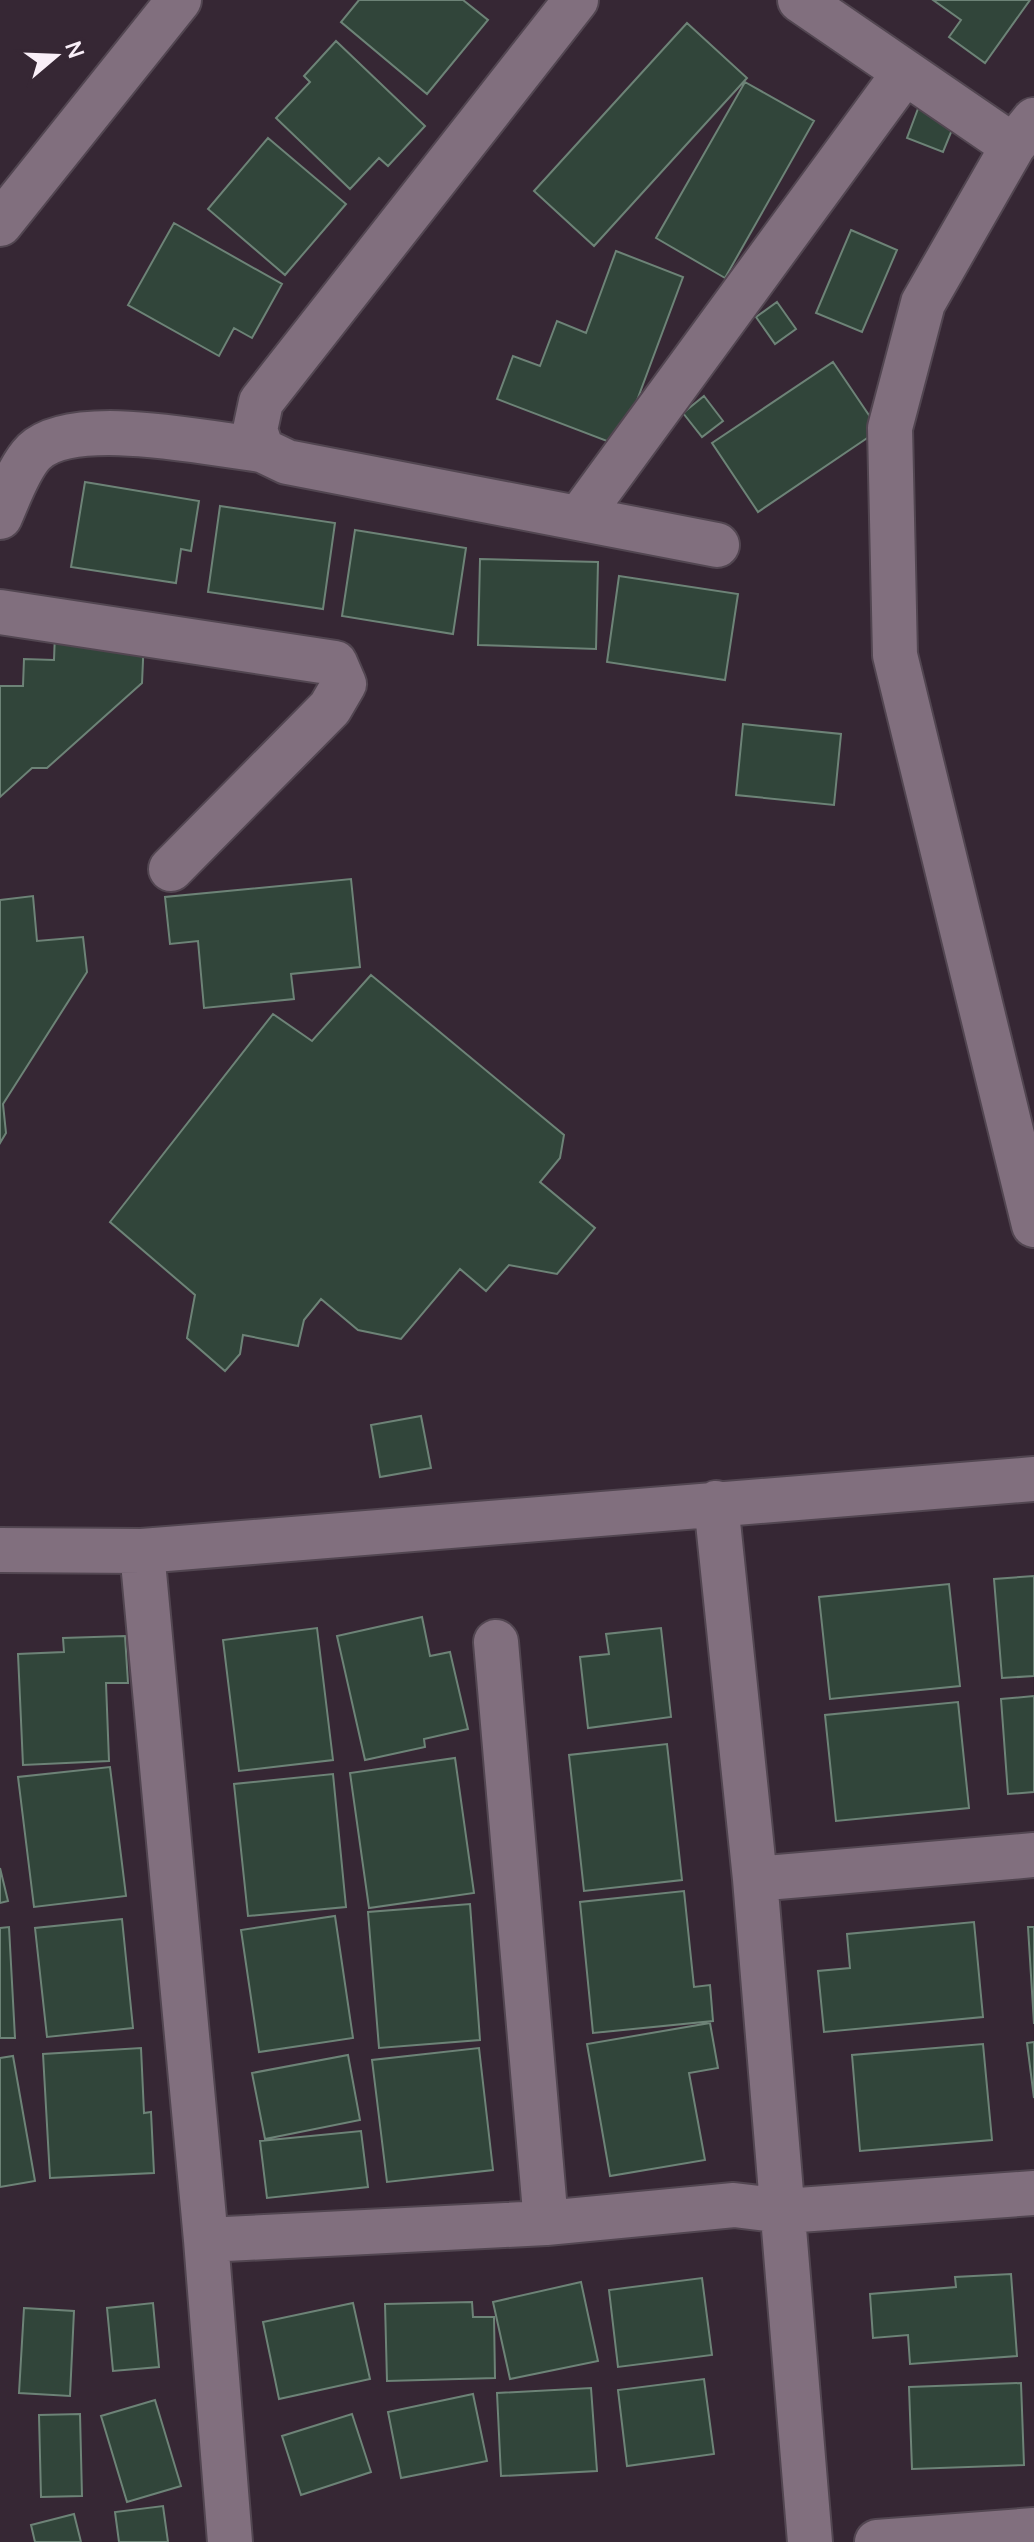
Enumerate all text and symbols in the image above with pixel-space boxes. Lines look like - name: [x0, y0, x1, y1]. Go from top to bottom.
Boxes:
- north arrow: [16, 16, 96, 96]
- text: N: [58, 37, 92, 62]

